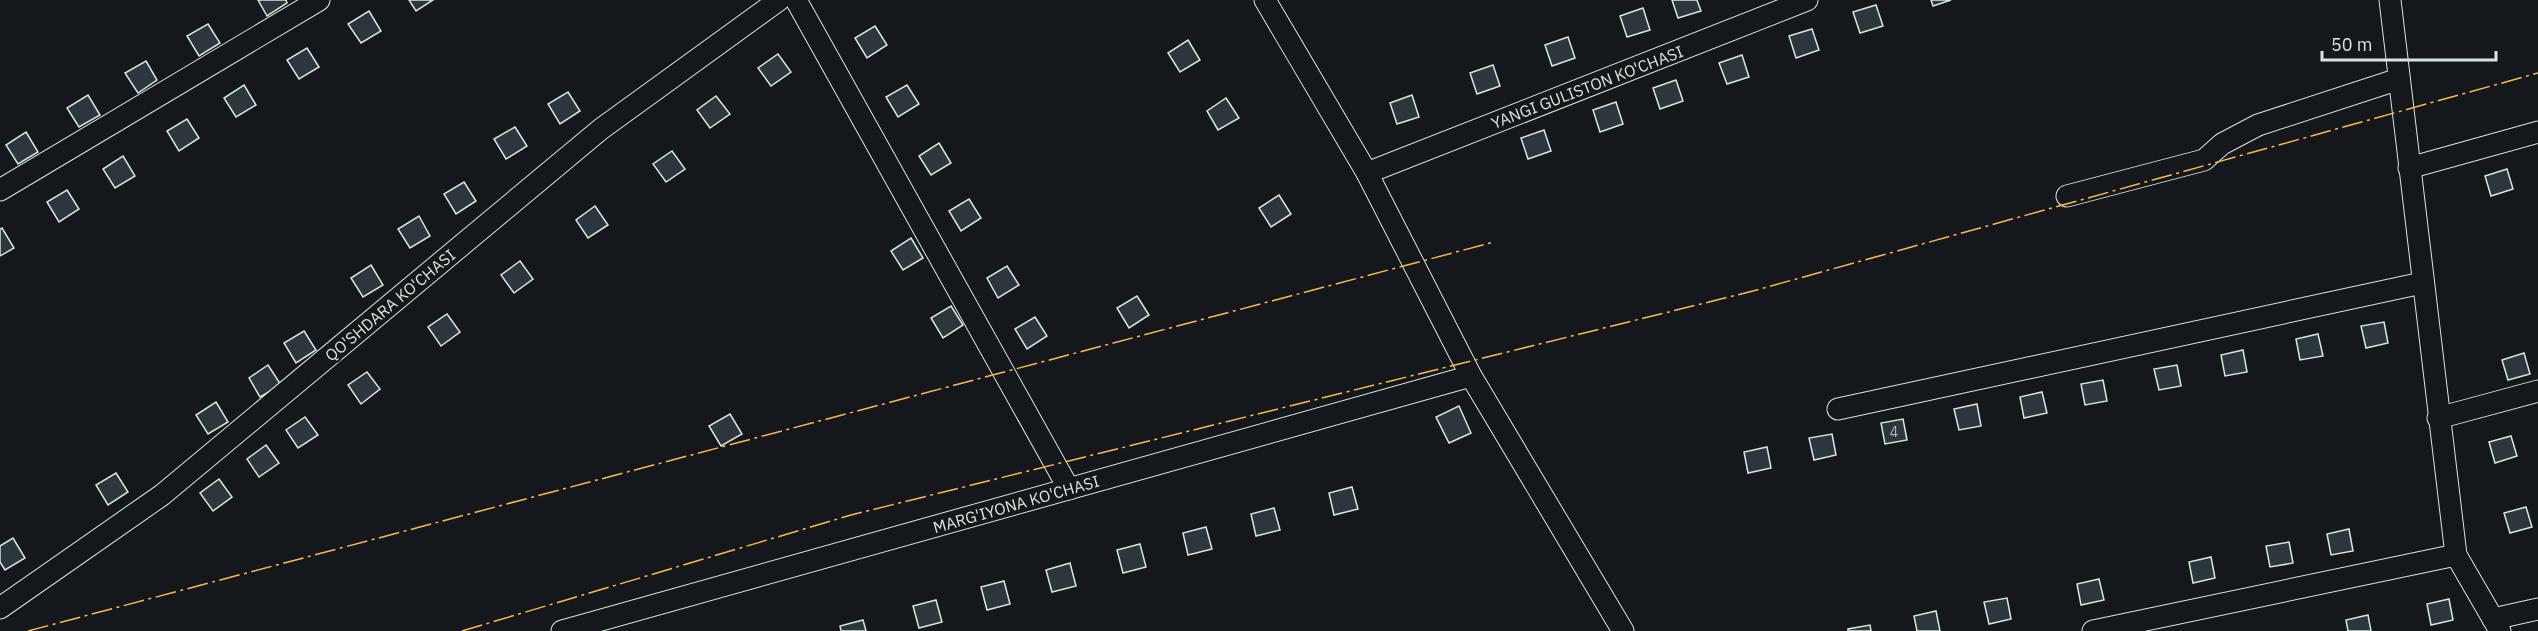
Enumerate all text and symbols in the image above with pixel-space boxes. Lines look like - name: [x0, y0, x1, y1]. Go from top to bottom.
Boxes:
- scale bar: [2322, 24, 2496, 62]
- text: 50 m: [2331, 33, 2373, 56]
- street label: YANGI GULISTON KO'CHASI: [1488, 41, 1686, 133]
- street label: QO'SHDARA KO'CHASI: [321, 245, 459, 365]
- house number: 4: [1890, 423, 1898, 441]
- street label: MARG'IYONA KO'CHASI: [931, 471, 1101, 537]

